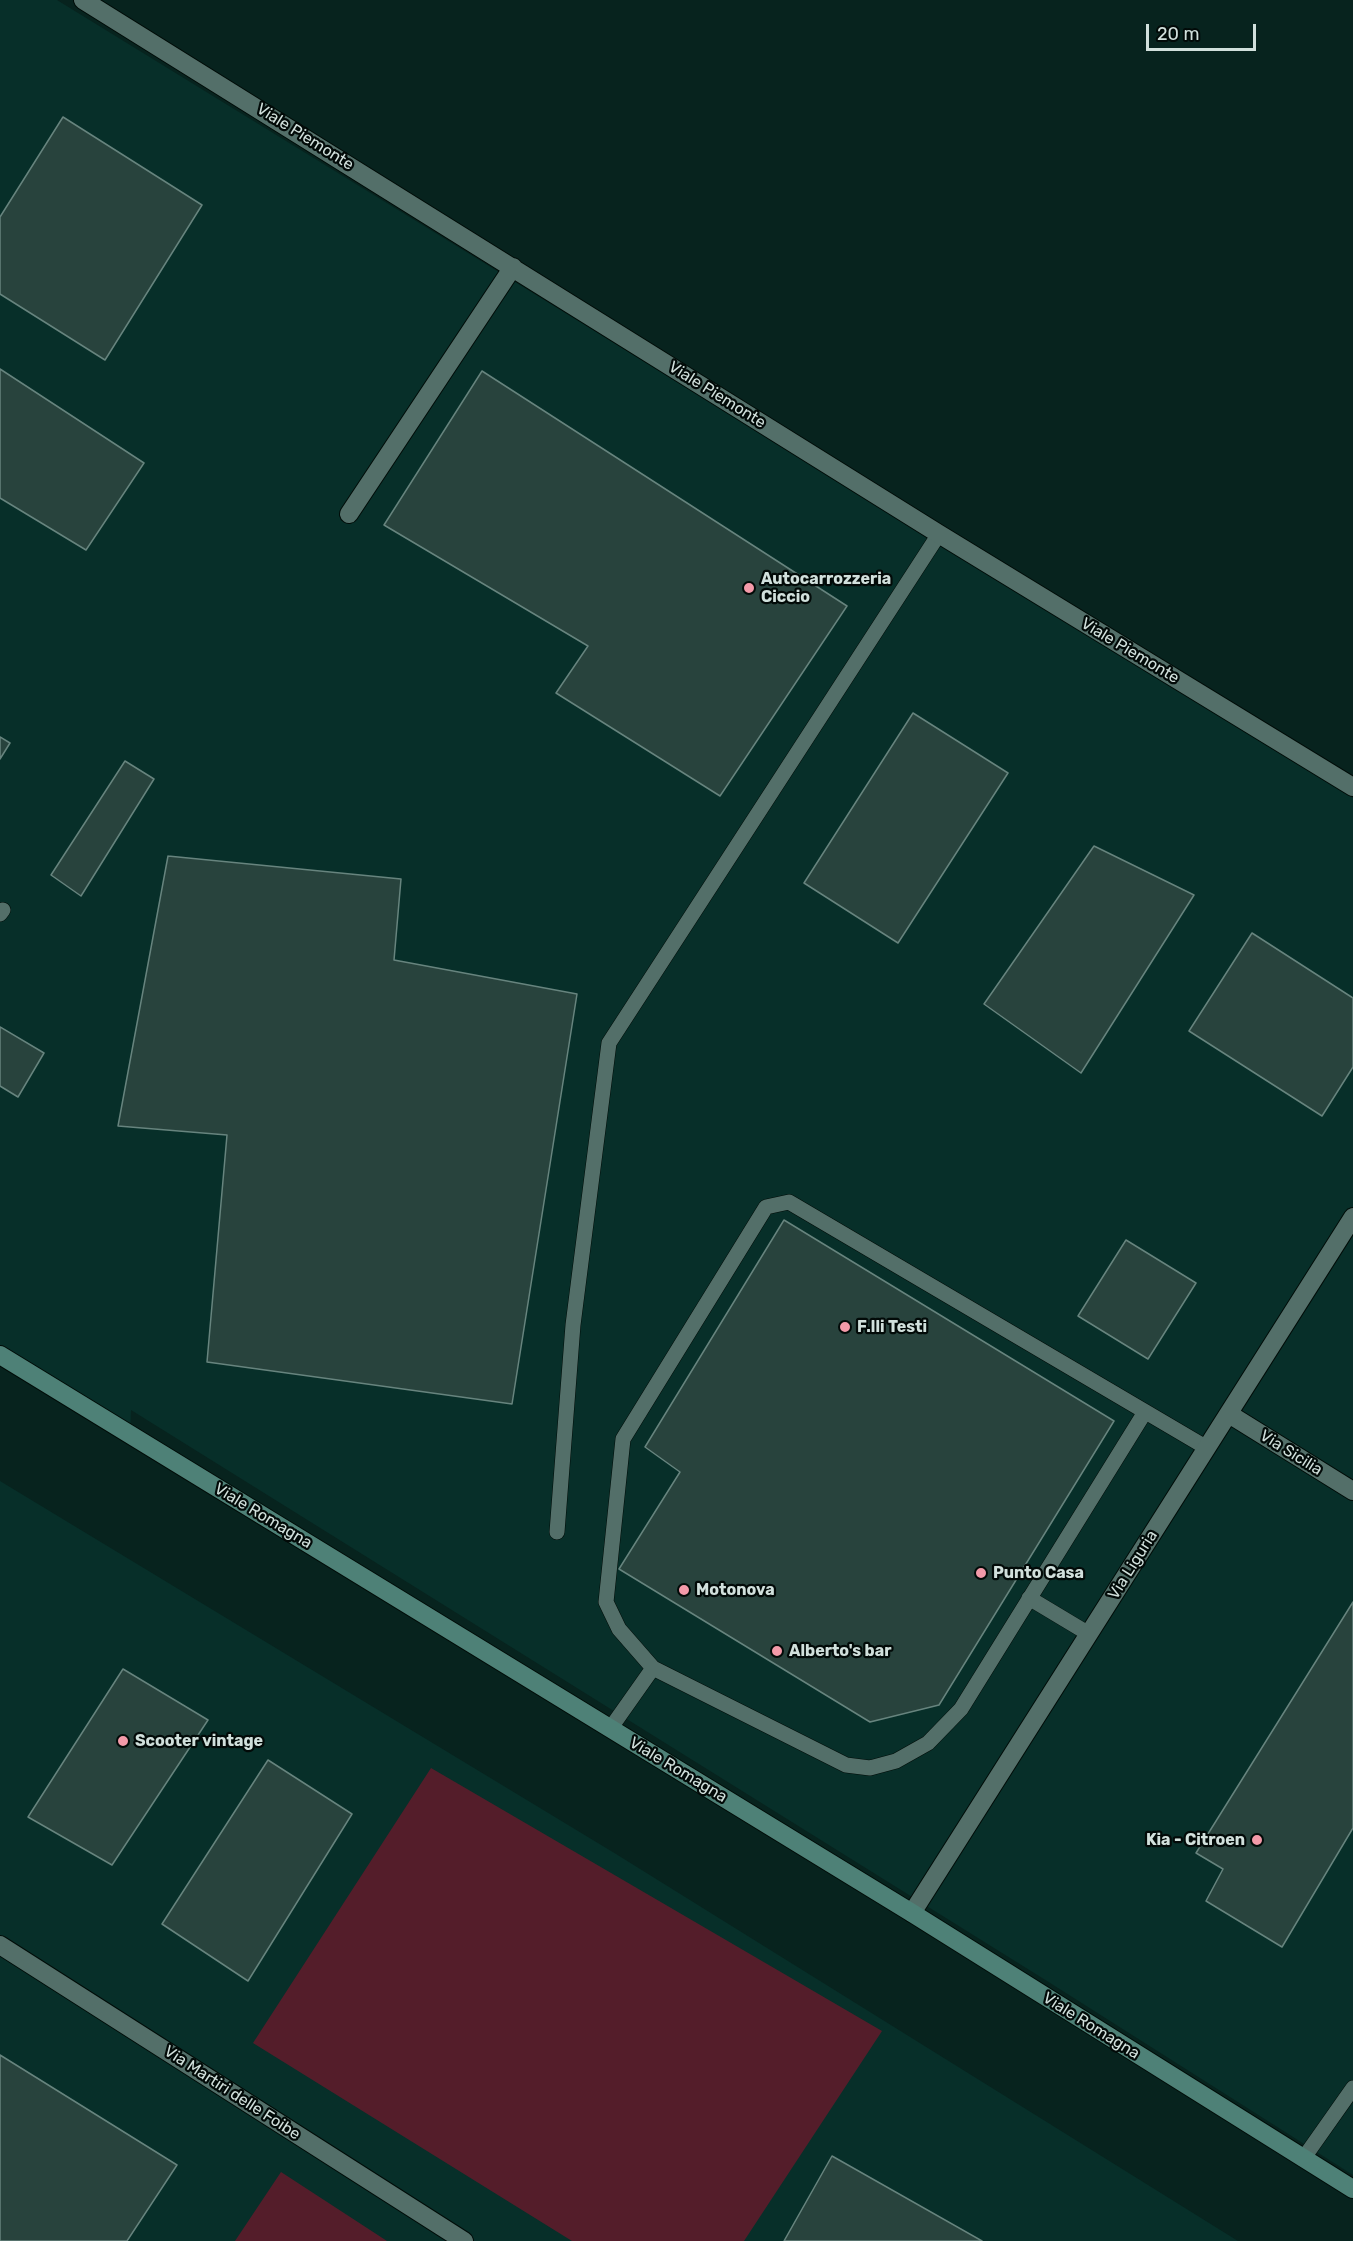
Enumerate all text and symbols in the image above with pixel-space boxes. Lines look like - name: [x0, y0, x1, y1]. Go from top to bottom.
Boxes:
- scale bar: [1149, 12, 1258, 50]
- text: 20 m: [1157, 23, 1199, 45]
- street label: Viale Piemonte: [253, 99, 357, 175]
- street label: Viale Piemonte: [665, 357, 769, 433]
- place label: Autocarrozzeria Ciccio: [761, 569, 891, 607]
- marker: Autocarrozzeria Ciccio: [742, 581, 756, 595]
- street label: Viale Piemonte: [1077, 614, 1183, 688]
- place label: F.lli Testi: [857, 1317, 927, 1337]
- marker: F.lli Testi: [838, 1320, 852, 1334]
- street label: Via Sicilia: [1256, 1426, 1326, 1480]
- street label: Viale Romagna: [211, 1479, 315, 1553]
- street label: Via Liguria: [1104, 1527, 1162, 1603]
- place label: Punto Casa: [993, 1563, 1084, 1583]
- marker: Punto Casa: [974, 1566, 988, 1580]
- place label: Motonova: [696, 1580, 775, 1600]
- marker: Motonova: [677, 1583, 691, 1597]
- place label: Alberto's bar: [789, 1641, 891, 1661]
- marker: Alberto's bar: [770, 1644, 784, 1658]
- place label: Scooter vintage: [135, 1731, 263, 1751]
- street label: Viale Romagna: [626, 1733, 730, 1807]
- marker: Scooter vintage: [116, 1734, 130, 1748]
- place label: Kia - Citroen: [1146, 1830, 1245, 1850]
- marker: Kia - Citroen: [1250, 1833, 1264, 1847]
- street label: Viale Romagna: [1039, 1989, 1143, 2063]
- street label: Via Martiri delle Foibe: [160, 2042, 304, 2144]

